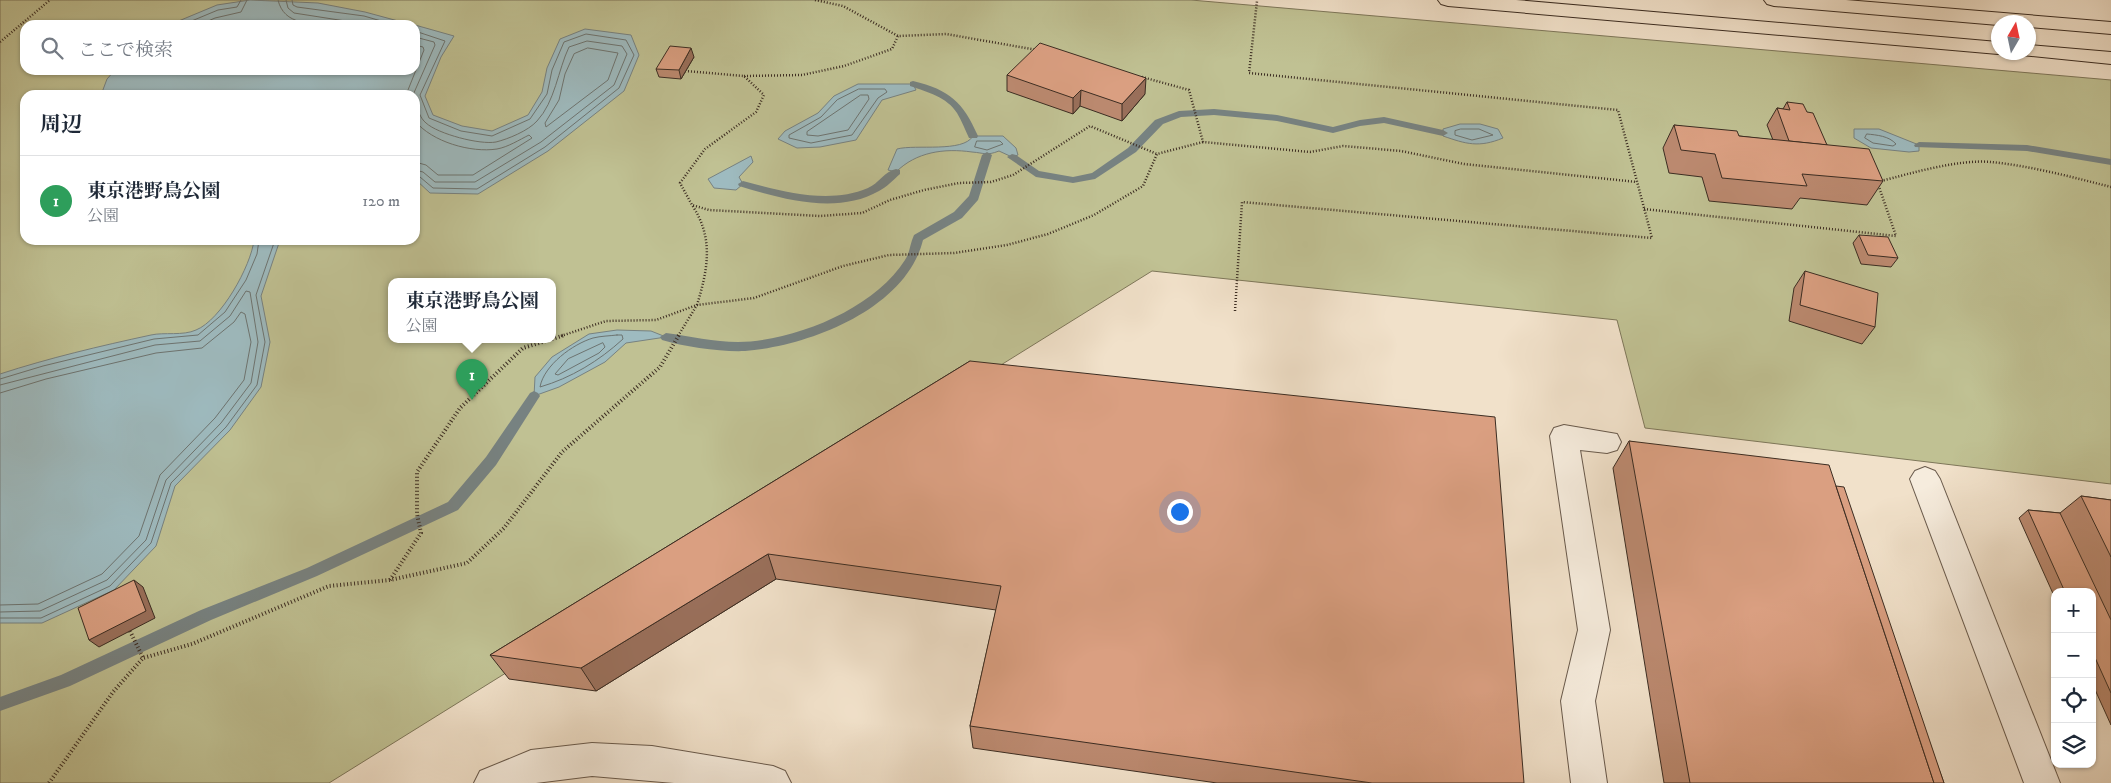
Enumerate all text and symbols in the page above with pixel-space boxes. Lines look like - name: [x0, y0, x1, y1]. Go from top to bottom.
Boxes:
- north arrow: [1991, 15, 2036, 60]
- search box: [20, 20, 420, 75]
- icon: search: [38, 34, 66, 62]
- text: ここで検索: [78, 39, 173, 62]
- text: 周辺: [40, 112, 82, 138]
- text: 東京港野鳥公園: [87, 180, 220, 203]
- text: 1: [53, 191, 59, 211]
- text: 120 m: [362, 191, 400, 211]
- text: 公園: [87, 206, 119, 226]
- popup: [388, 278, 556, 343]
- text: 東京港野鳥公園: [405, 290, 539, 313]
- text: 公園: [405, 316, 438, 336]
- pin: 1: [456, 359, 488, 400]
- your location: [1167, 499, 1193, 525]
- map controls: [2051, 588, 2096, 768]
- button: +: [2051, 588, 2096, 633]
- button: −: [2051, 633, 2096, 678]
- button: locate: [2051, 678, 2096, 723]
- button: layers: [2051, 723, 2096, 768]

